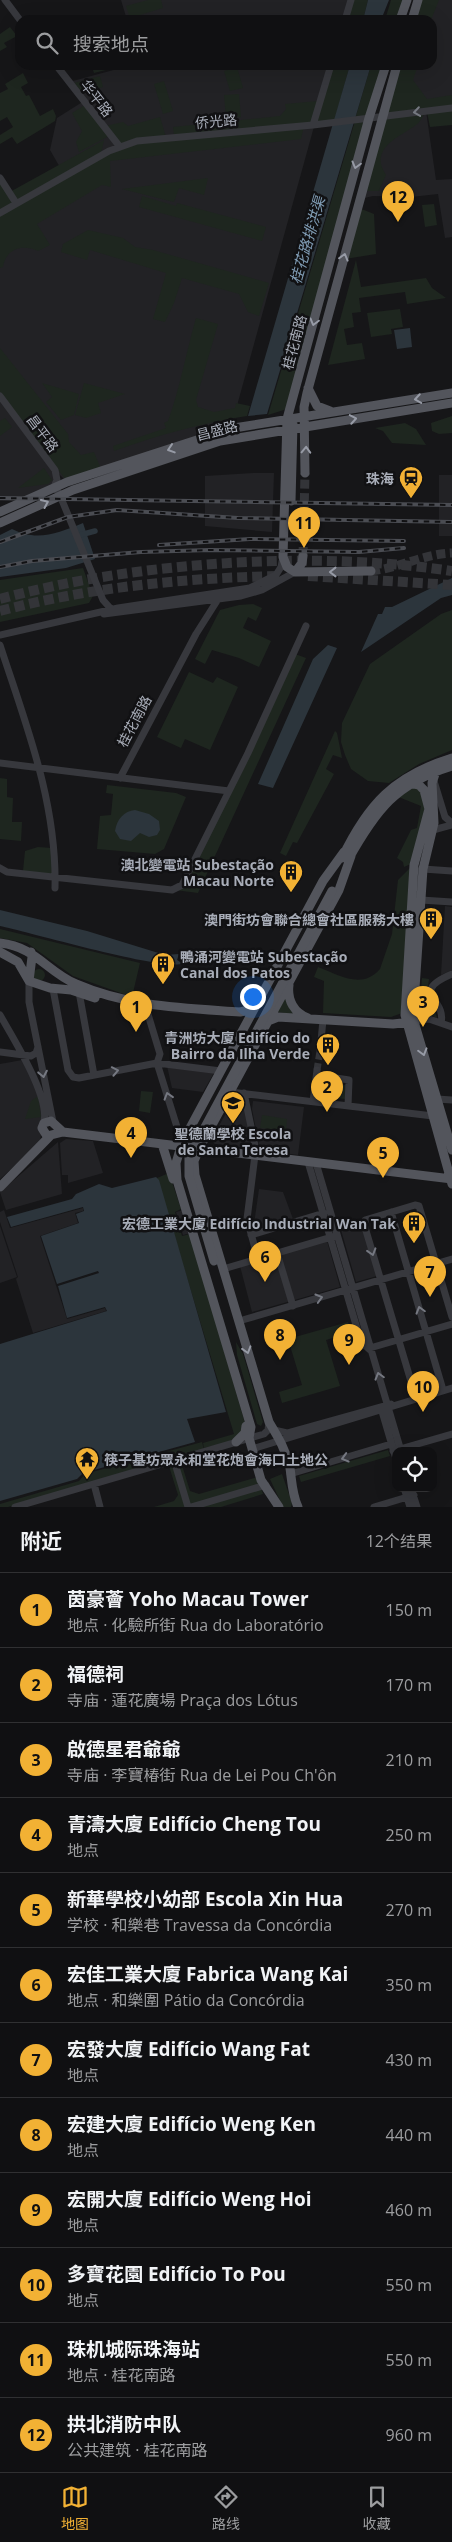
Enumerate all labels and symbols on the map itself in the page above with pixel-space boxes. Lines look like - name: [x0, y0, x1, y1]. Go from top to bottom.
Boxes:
- street label: 华平路: [77, 76, 117, 120]
- one-way arrow: [412, 106, 420, 117]
- street label: 侨光路: [194, 110, 238, 132]
- one-way arrow: [351, 161, 362, 170]
- pin: 12: [382, 181, 414, 222]
- water label: 桂花路排洪渠: [285, 192, 330, 286]
- one-way arrow: [339, 253, 349, 261]
- street label: 桂花南路: [278, 312, 310, 372]
- one-way arrow: [309, 318, 319, 326]
- one-way arrow: [414, 393, 423, 403]
- street label: 昌平路: [23, 411, 63, 455]
- one-way arrow: [349, 414, 358, 424]
- street label: 昌盛路: [194, 416, 240, 444]
- one-way arrow: [167, 443, 175, 453]
- one-way arrow: [301, 446, 311, 454]
- station icon: 珠海: [398, 465, 424, 499]
- place label: 珠海: [366, 469, 394, 488]
- one-way arrow: [40, 499, 49, 509]
- pin: 11: [288, 507, 320, 548]
- one-way arrow: [329, 567, 336, 577]
- street label: 桂花南路: [112, 692, 156, 750]
- place label: 澳北變電站 Subestação Macau Norte: [121, 855, 274, 890]
- building icon: 澳北變電站 Subestação Macau Norte: [278, 859, 304, 893]
- building icon: 澳門街坊會聯合總會社區服務大樓: [418, 906, 444, 940]
- place label: 澳門街坊會聯合總會社區服務大樓: [204, 910, 414, 929]
- place label: 鴨涌河變電站 Subestação Canal dos Patos: [180, 947, 348, 982]
- building icon: 鴨涌河變電站 Subestação Canal dos Patos: [150, 951, 176, 985]
- your location: [240, 984, 266, 1010]
- pin: 3: [407, 986, 439, 1027]
- pin: 1: [120, 991, 152, 1032]
- place label: 青洲坊大廈 Edifício do Bairro da Ilha Verde: [164, 1028, 310, 1063]
- building icon: 青洲坊大廈 Edifício do Bairro da Ilha Verde: [315, 1032, 341, 1066]
- one-way arrow: [417, 1047, 427, 1056]
- one-way arrow: [111, 1066, 119, 1076]
- one-way arrow: [37, 1070, 48, 1078]
- pin: 2: [311, 1071, 343, 1112]
- school or university icon: 聖德蘭學校 Escola de Santa Teresa: [220, 1090, 246, 1124]
- one-way arrow: [163, 1092, 173, 1101]
- pin: 4: [115, 1117, 147, 1158]
- place label: 聖德蘭學校 Escola de Santa Teresa: [174, 1124, 292, 1159]
- pin: 5: [367, 1137, 399, 1178]
- building icon: 宏德工業大廈 Edifício Industrial Wan Tak: [401, 1210, 427, 1244]
- place label: 宏德工業大廈 Edifício Industrial Wan Tak: [122, 1214, 396, 1233]
- pin: 6: [249, 1241, 281, 1282]
- one-way arrow: [367, 1247, 377, 1255]
- pin: 7: [414, 1256, 446, 1297]
- one-way arrow: [314, 1293, 323, 1303]
- one-way arrow: [415, 1306, 425, 1314]
- pin: 8: [264, 1319, 296, 1360]
- pin: 9: [333, 1324, 365, 1365]
- one-way arrow: [242, 1346, 252, 1354]
- pin: 10: [407, 1371, 439, 1412]
- one-way arrow: [374, 1372, 384, 1380]
- temple icon: 筷子基坊眾永和堂花炮會海口土地公: [74, 1446, 100, 1480]
- place label: 筷子基坊眾永和堂花炮會海口土地公: [104, 1450, 328, 1469]
- one-way arrow: [341, 1452, 349, 1462]

